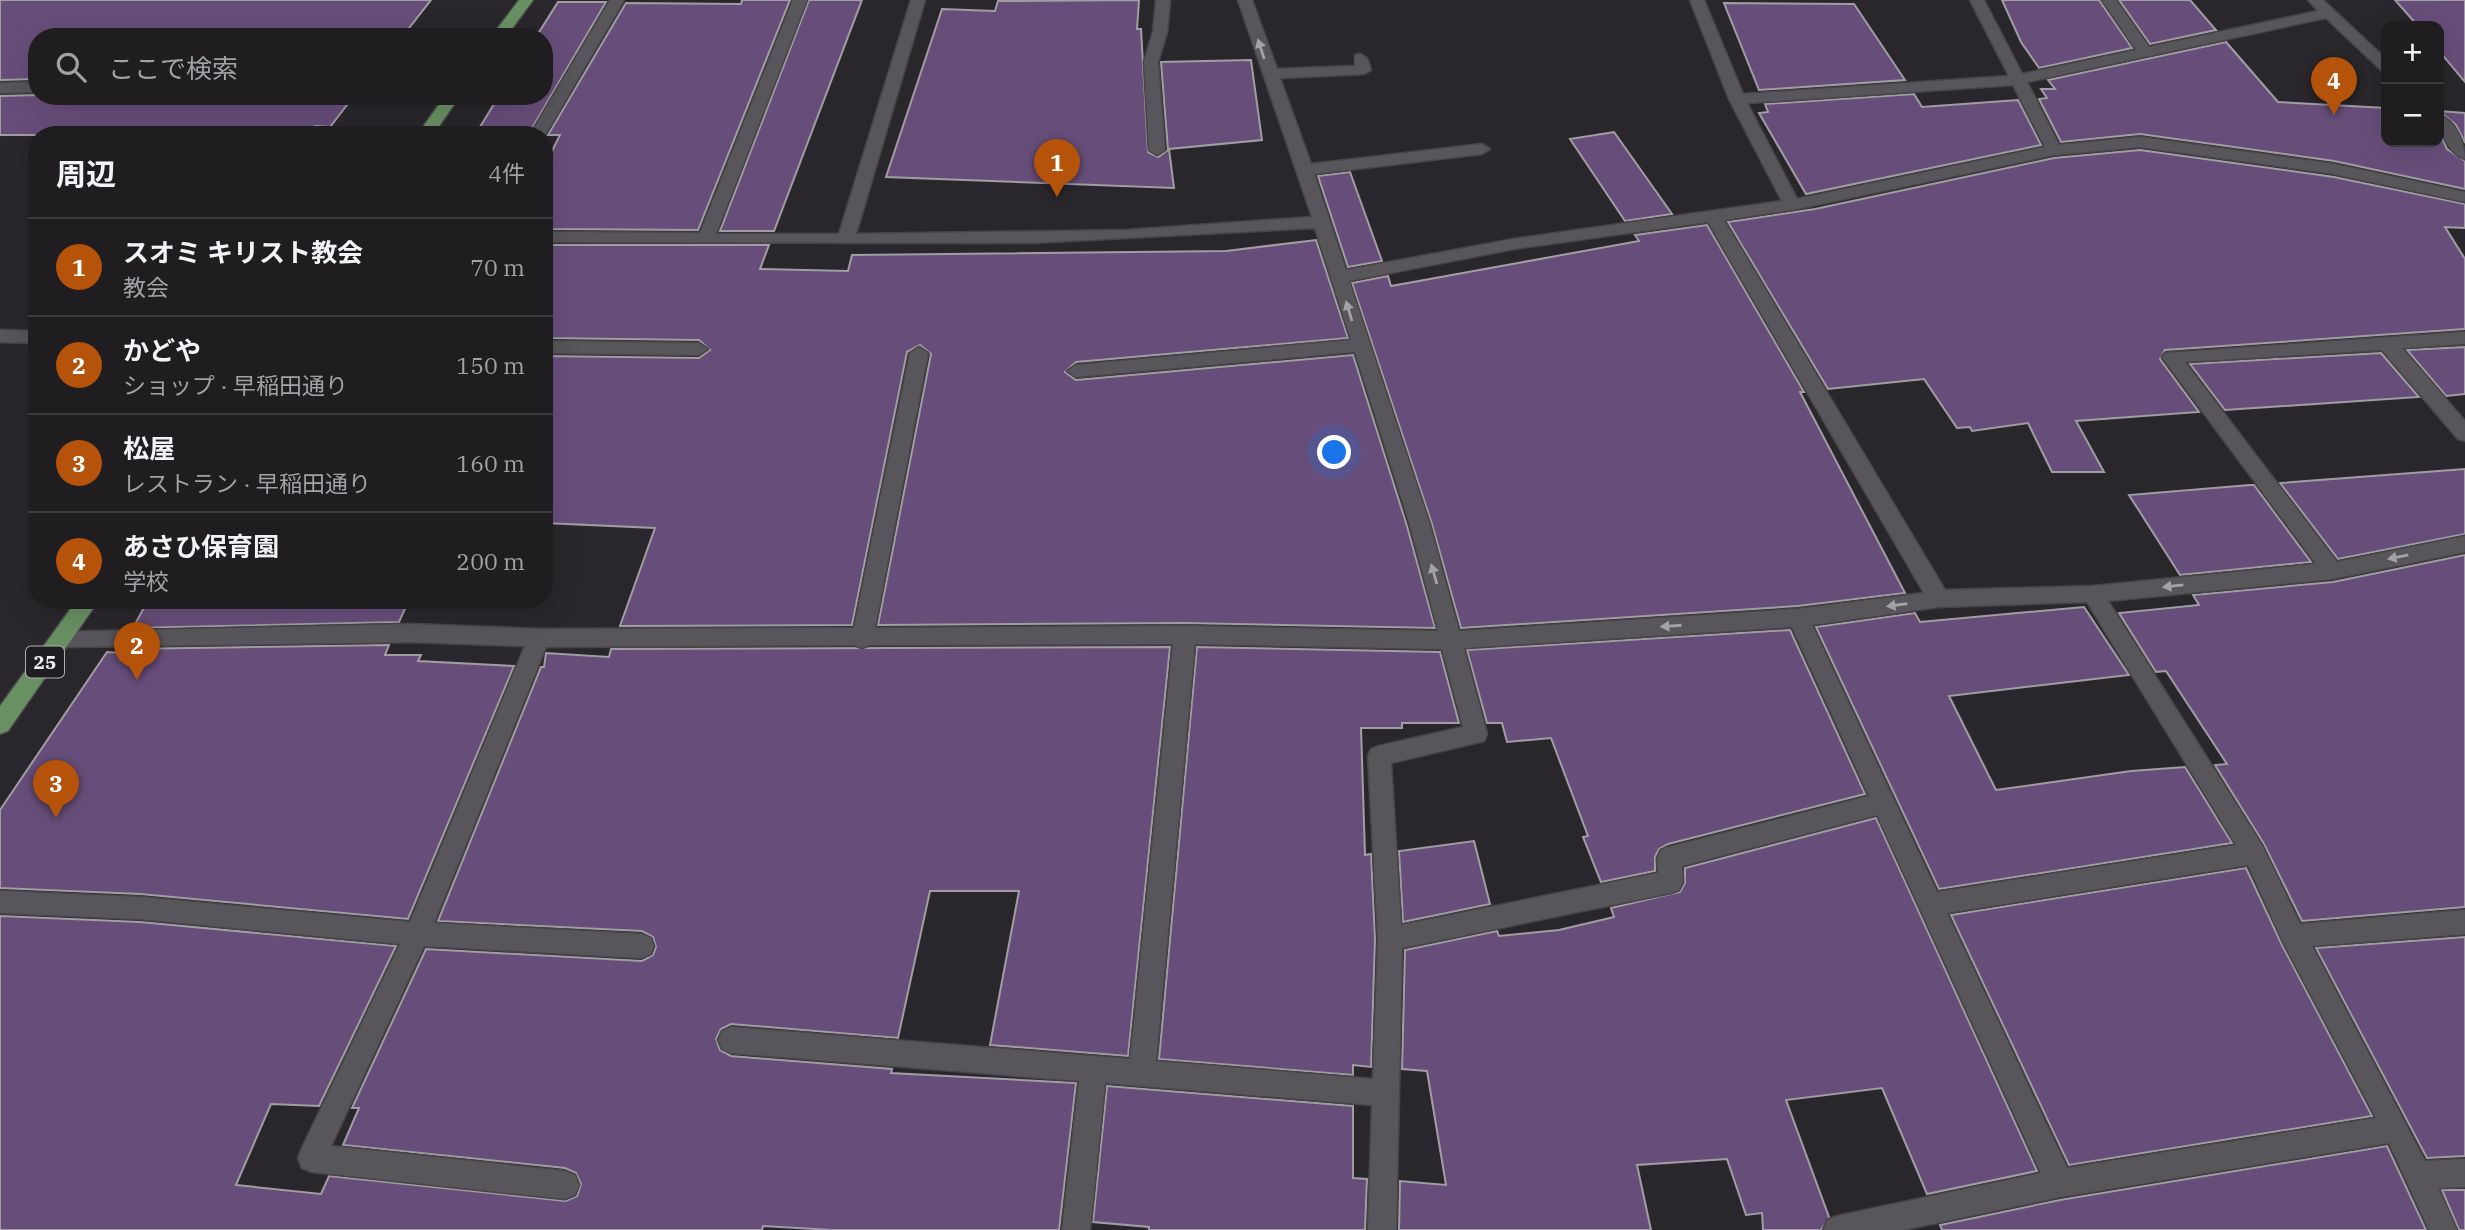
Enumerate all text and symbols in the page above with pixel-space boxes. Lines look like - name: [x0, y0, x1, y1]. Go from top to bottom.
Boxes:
- map controls: [2381, 21, 2444, 147]
- button: +: [2381, 21, 2444, 84]
- search box: [28, 28, 553, 105]
- one-way arrow: [1255, 38, 1266, 59]
- icon: search: [52, 48, 90, 86]
- text: ここで検索: [108, 51, 238, 85]
- pin: 4: [2311, 57, 2357, 115]
- button: −: [2381, 84, 2444, 147]
- pin: 1: [1034, 139, 1080, 197]
- text: 周辺: [56, 154, 116, 193]
- text: 4件: [488, 158, 525, 188]
- text: スオミ キリスト教会: [123, 235, 363, 269]
- text: 1: [72, 252, 86, 282]
- text: 70 m: [470, 252, 525, 282]
- text: 教会: [123, 272, 169, 302]
- one-way arrow: [1344, 300, 1354, 321]
- text: かどや: [123, 333, 201, 367]
- text: 2: [72, 350, 86, 380]
- text: 150 m: [456, 350, 525, 380]
- text: ショップ · 早稲田通り: [123, 370, 348, 400]
- text: 松屋: [123, 431, 175, 465]
- your location: [1317, 435, 1351, 469]
- text: 3: [72, 448, 86, 478]
- text: 160 m: [456, 448, 525, 478]
- text: レストラン · 早稲田通り: [123, 468, 371, 498]
- text: あさひ保育園: [123, 529, 279, 563]
- text: 4: [72, 546, 86, 576]
- text: 200 m: [456, 546, 525, 576]
- one-way arrow: [2387, 552, 2409, 563]
- one-way arrow: [1428, 563, 1438, 584]
- text: 学校: [123, 566, 169, 596]
- one-way arrow: [2161, 581, 2183, 592]
- one-way arrow: [1886, 599, 1908, 610]
- one-way arrow: [1659, 621, 1681, 632]
- pin: 2: [114, 622, 160, 680]
- road number: 25: [26, 646, 64, 678]
- pin: 3: [33, 760, 79, 818]

